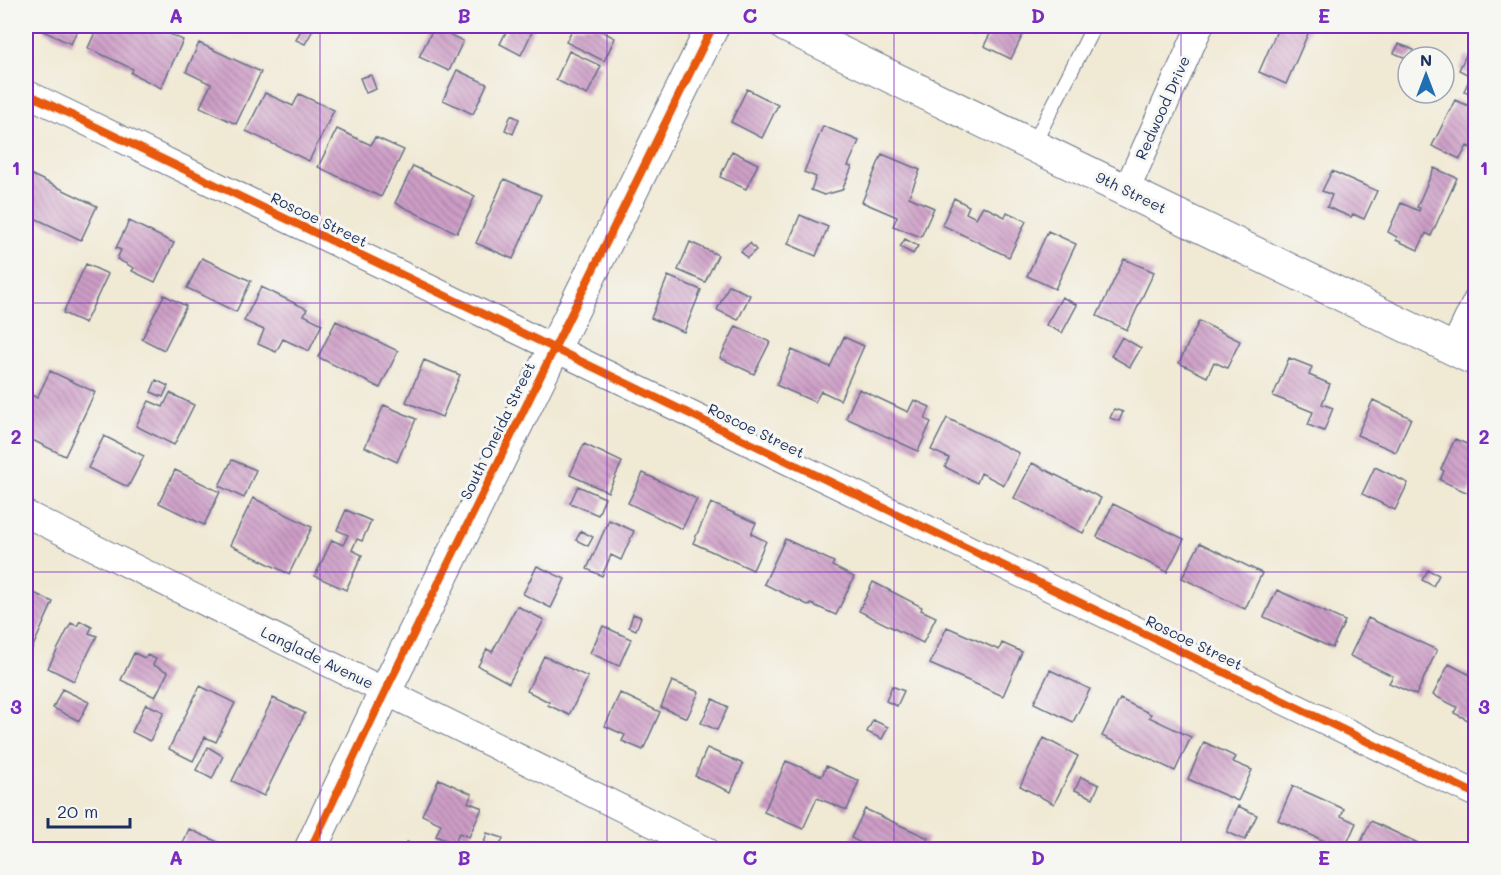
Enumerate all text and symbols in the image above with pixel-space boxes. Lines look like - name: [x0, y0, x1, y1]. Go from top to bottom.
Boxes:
- text: A: [169, 2, 183, 28]
- text: B: [457, 2, 471, 28]
- text: C: [743, 2, 758, 28]
- text: D: [1031, 2, 1045, 28]
- text: E: [1318, 2, 1330, 28]
- north arrow: [1396, 45, 1456, 105]
- text: N: [1420, 49, 1432, 70]
- street label: Redwood Drive: [1130, 52, 1194, 163]
- text: 1: [12, 154, 20, 180]
- text: 1: [1480, 154, 1488, 180]
- street label: 9th Street: [1093, 166, 1170, 218]
- street label: Roscoe Street: [268, 187, 371, 251]
- street label: South Oneida Street: [455, 358, 539, 503]
- street label: Roscoe Street: [705, 398, 808, 462]
- text: 2: [10, 423, 22, 449]
- text: 2: [1478, 423, 1490, 449]
- street label: Roscoe Street: [1143, 610, 1246, 674]
- street label: Langlade Avenue: [258, 621, 377, 693]
- text: 3: [10, 693, 22, 719]
- text: 3: [1478, 693, 1490, 719]
- scale bar: [48, 791, 130, 829]
- text: 20 m: [57, 799, 98, 823]
- text: A: [169, 844, 183, 870]
- text: B: [457, 844, 471, 870]
- text: C: [743, 844, 758, 870]
- text: D: [1031, 844, 1045, 870]
- text: E: [1318, 844, 1330, 870]

